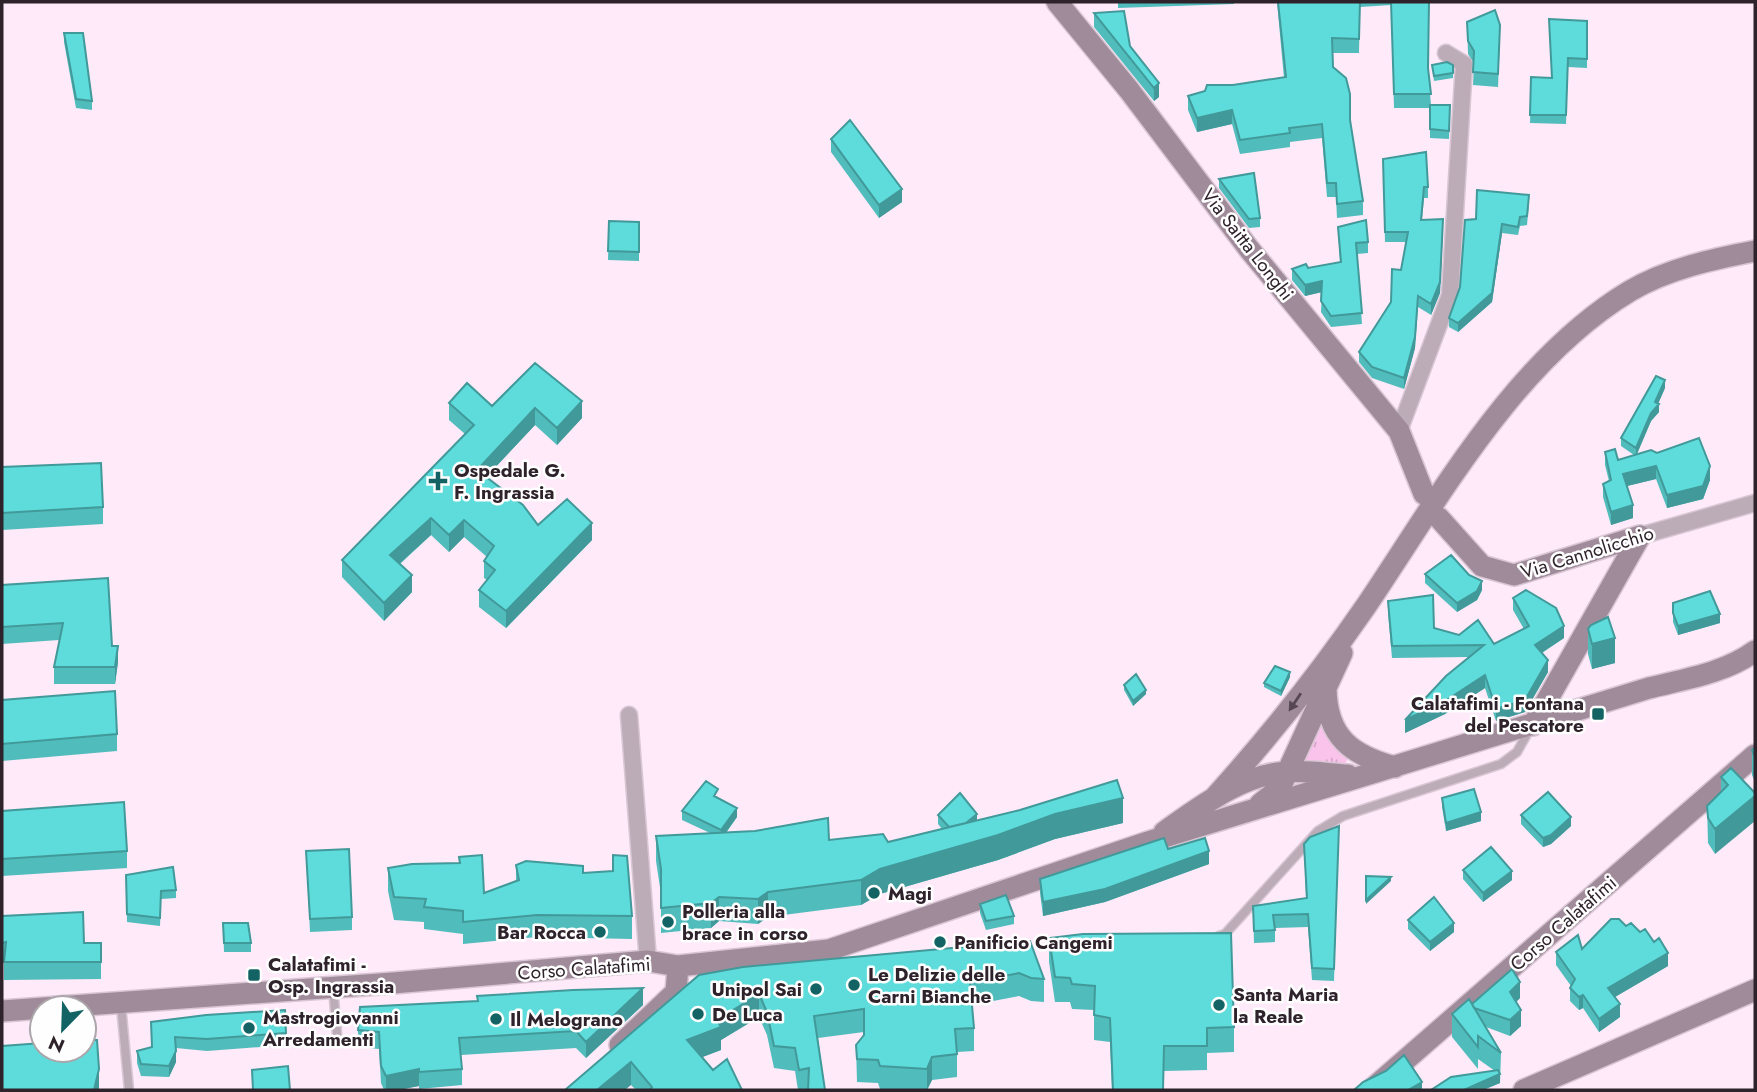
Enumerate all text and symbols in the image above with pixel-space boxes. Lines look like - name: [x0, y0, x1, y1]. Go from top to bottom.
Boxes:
- street label: Via Saitta Longhi: [1195, 183, 1300, 306]
- place label: Ospedale G. F. Ingrassia: [454, 457, 566, 506]
- marker: Ospedale G. F. Ingrassia: [428, 471, 448, 491]
- street label: Via Cannolicchio: [1517, 519, 1657, 585]
- place label: Calatafimi - Fontana del Pescatore: [1411, 690, 1584, 739]
- one-way arrow: [1288, 693, 1302, 711]
- marker: Calatafimi - Fontana del Pescatore: [1590, 706, 1606, 722]
- street label: Corso Calatafimi: [1504, 870, 1622, 977]
- place label: Magi: [888, 880, 932, 907]
- marker: Magi: [866, 885, 882, 901]
- place label: Polleria alla brace in corso: [682, 898, 808, 947]
- marker: Polleria alla brace in corso: [660, 914, 676, 930]
- place label: Bar Rocca: [497, 919, 586, 946]
- marker: Bar Rocca: [592, 924, 608, 940]
- place label: Panificio Cangemi: [954, 929, 1113, 956]
- marker: Panificio Cangemi: [932, 934, 948, 950]
- street label: Corso Calatafimi: [517, 950, 651, 987]
- place label: Calatafimi - Osp. Ingrassia: [268, 951, 394, 1000]
- place label: Le Delizie delle Carni Bianche: [868, 961, 1005, 1010]
- marker: Calatafimi - Osp. Ingrassia: [246, 967, 262, 983]
- place label: Unipol Sai: [711, 976, 802, 1003]
- marker: Le Delizie delle Carni Bianche: [846, 977, 862, 993]
- marker: Unipol Sai: [808, 981, 824, 997]
- place label: Santa Maria la Reale: [1233, 981, 1339, 1030]
- north arrow: [28, 994, 98, 1064]
- marker: Santa Maria la Reale: [1211, 997, 1227, 1013]
- place label: De Luca: [712, 1001, 783, 1028]
- place label: Mastrogiovanni Arredamenti: [262, 1004, 399, 1053]
- place label: Il Melograno: [510, 1006, 623, 1033]
- marker: De Luca: [690, 1006, 706, 1022]
- marker: Il Melograno: [488, 1011, 504, 1027]
- marker: Mastrogiovanni Arredamenti: [241, 1020, 257, 1036]
- text: N: [44, 1029, 69, 1060]

